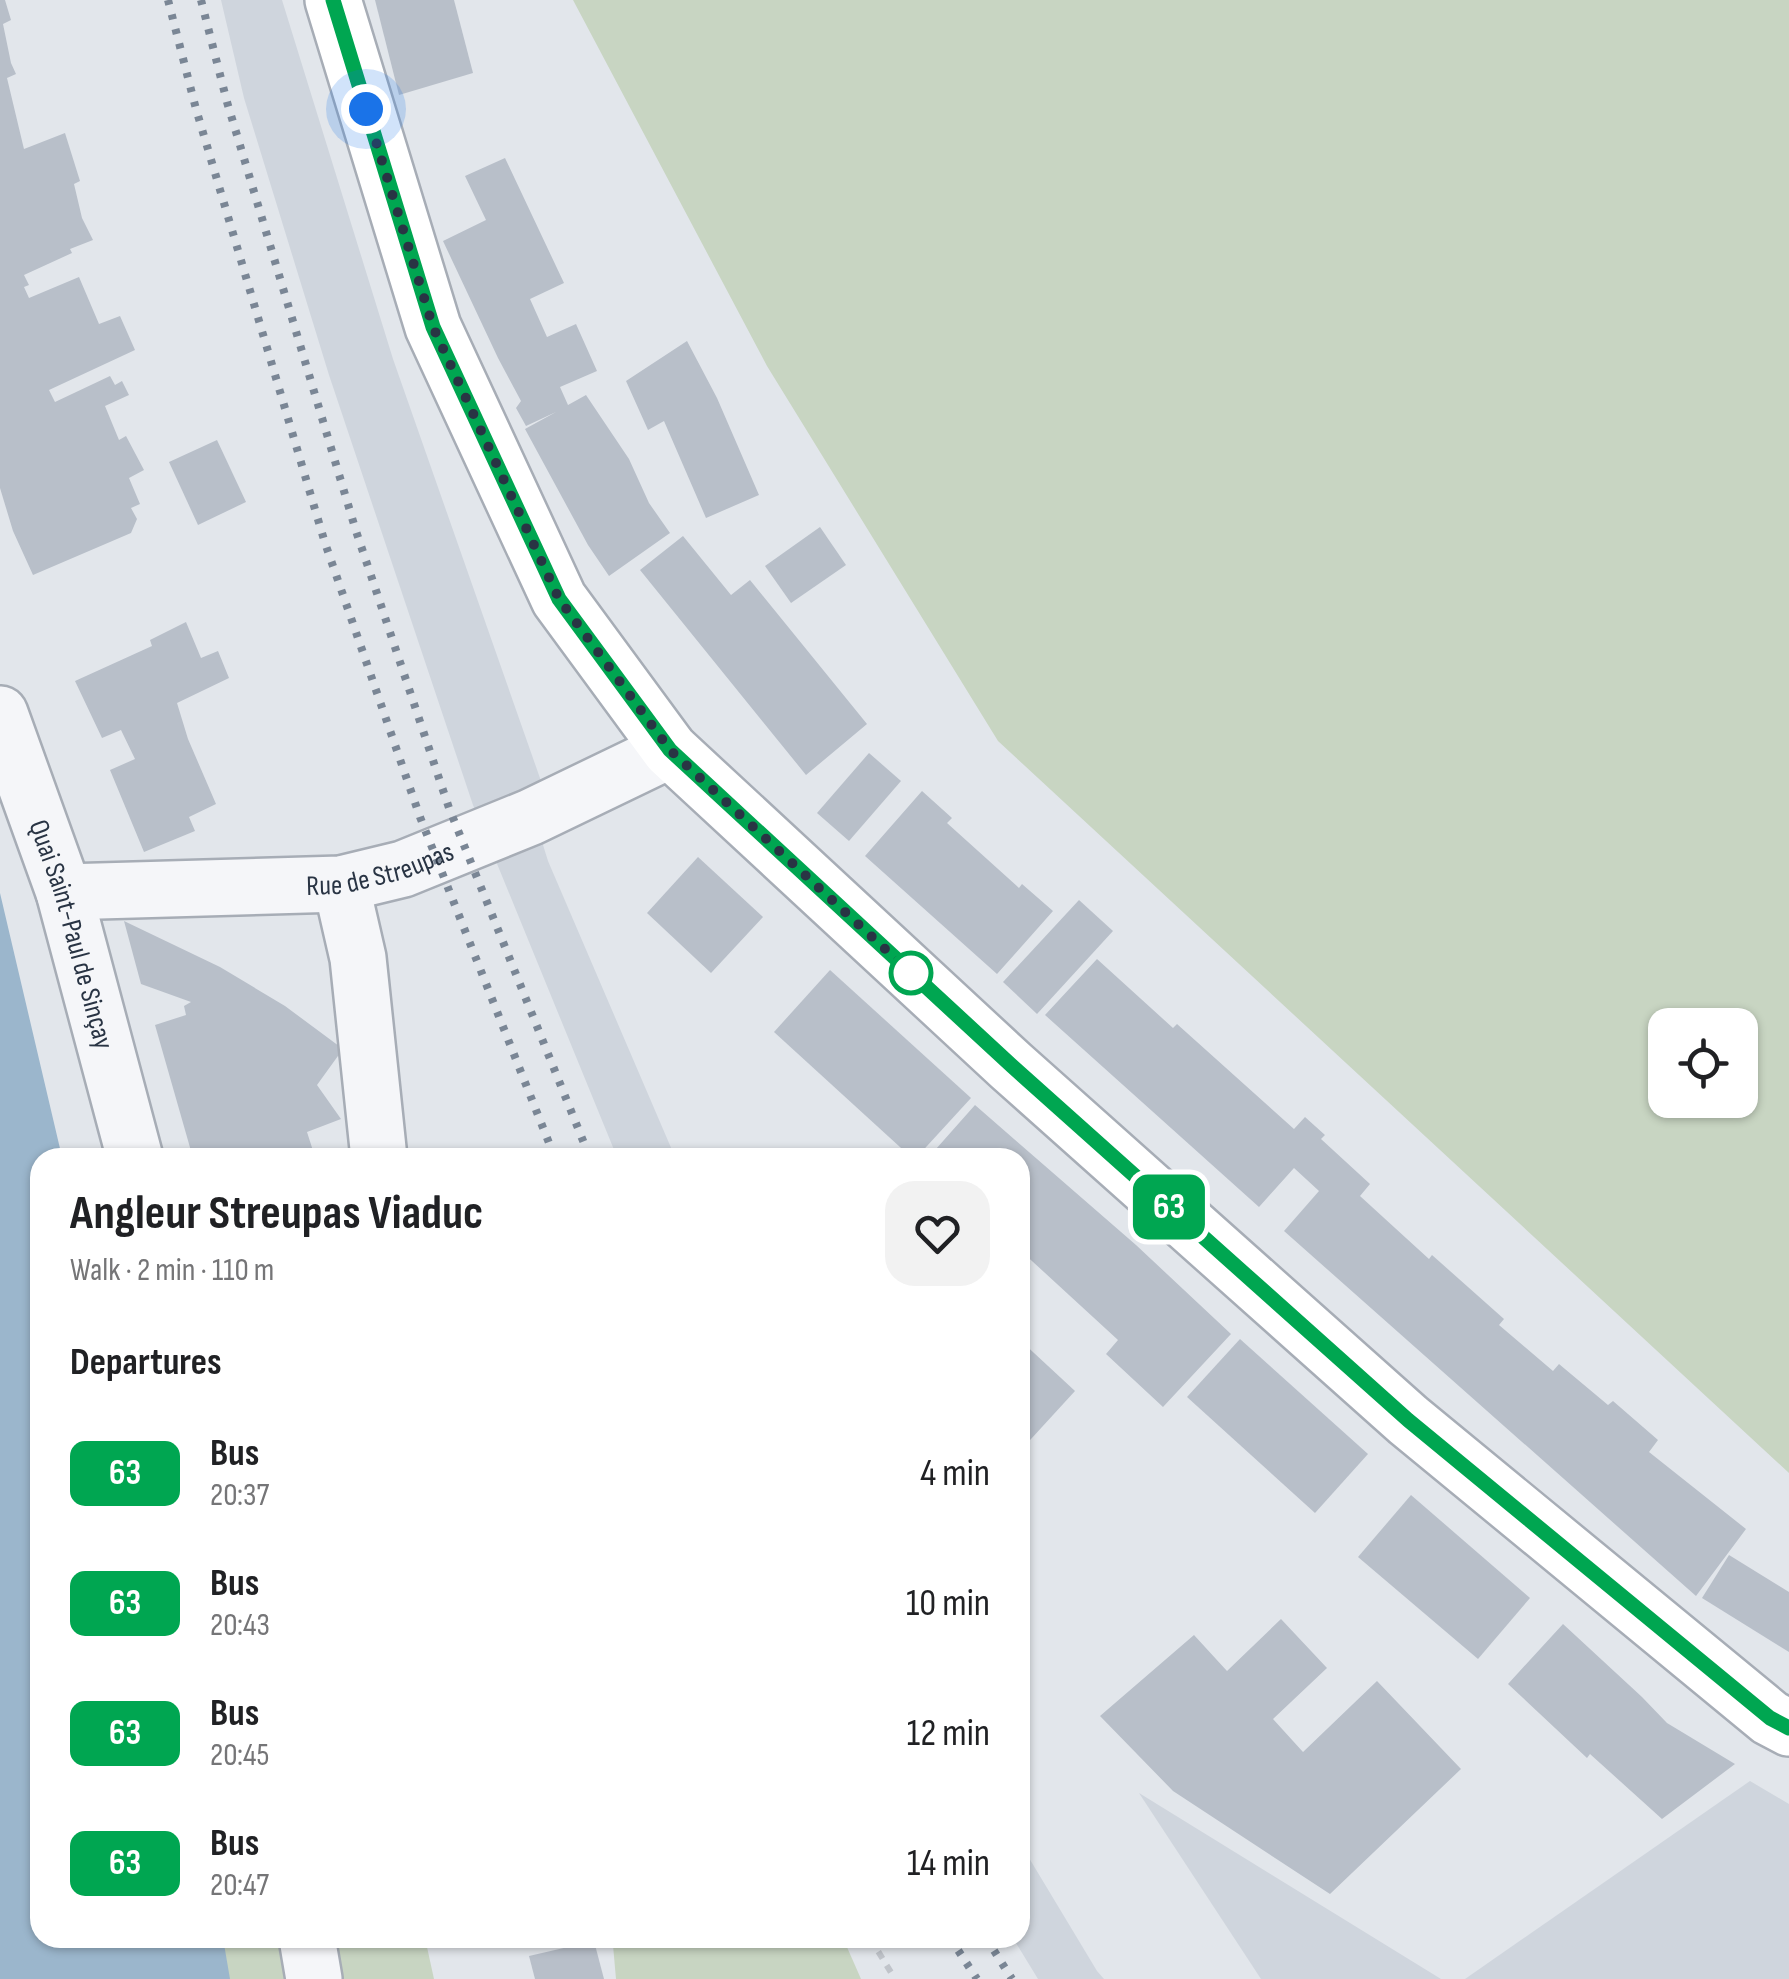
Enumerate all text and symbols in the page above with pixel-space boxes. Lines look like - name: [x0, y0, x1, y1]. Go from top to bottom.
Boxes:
- your location: [341, 84, 391, 134]
- street label: Quai Saint-Paul de Sinçay: [21, 816, 120, 1053]
- street label: Rue de Streupas: [306, 835, 459, 903]
- unlabelled marker: [890, 952, 932, 994]
- map controls: [1648, 1008, 1758, 1118]
- button: locate: [1648, 1008, 1758, 1118]
- line badge: 63: [1124, 1174, 1214, 1240]
- button: heart: [885, 1181, 990, 1286]
- text: Angleur Streupas Viaduc: [70, 1185, 483, 1242]
- text: 63: [1153, 1186, 1185, 1229]
- text: Walk · 2 min · 110 m: [70, 1251, 274, 1290]
- text: Departures: [70, 1340, 222, 1385]
- text: Bus: [210, 1431, 259, 1476]
- text: 4 min: [920, 1451, 990, 1496]
- text: 63: [109, 1452, 141, 1495]
- text: 20:37: [210, 1476, 269, 1515]
- text: Bus: [210, 1561, 259, 1606]
- text: 10 min: [906, 1581, 990, 1626]
- text: 63: [109, 1582, 141, 1625]
- text: 20:43: [210, 1606, 270, 1645]
- text: Bus: [210, 1691, 259, 1736]
- text: 12 min: [907, 1711, 990, 1756]
- text: 63: [109, 1712, 141, 1755]
- text: 20:45: [210, 1736, 269, 1775]
- text: Bus: [210, 1821, 259, 1866]
- text: 14 min: [907, 1841, 990, 1886]
- text: 63: [109, 1842, 141, 1885]
- text: 20:47: [210, 1866, 269, 1905]

